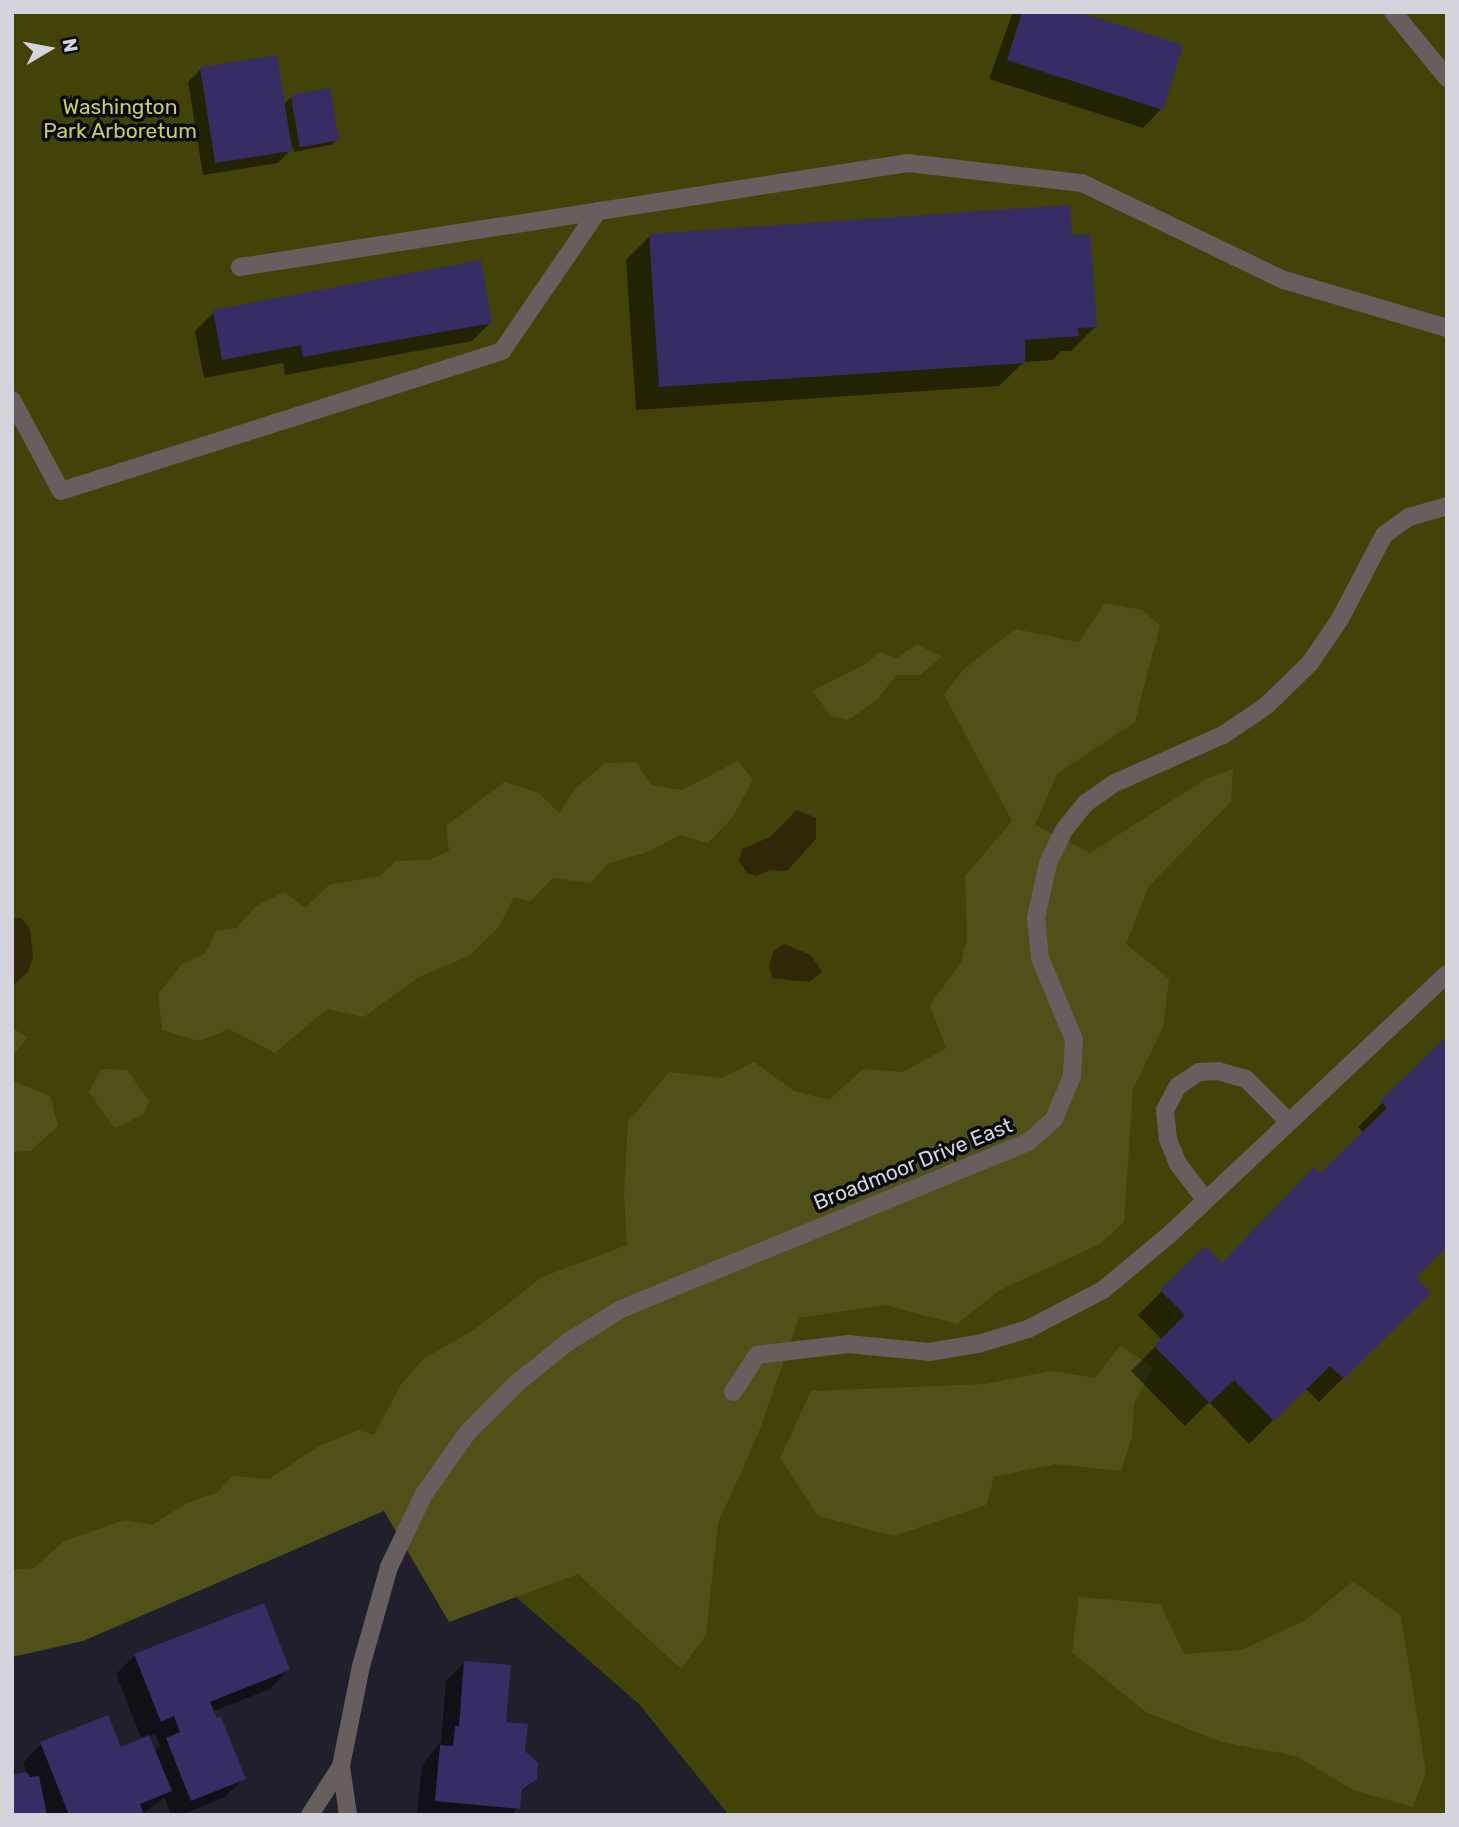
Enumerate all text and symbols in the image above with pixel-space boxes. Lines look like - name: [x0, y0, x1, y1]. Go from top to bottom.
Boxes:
- north arrow: [14, 14, 84, 84]
- text: N: [58, 37, 83, 54]
- park label: Washington Park Arboretum: [43, 94, 197, 144]
- street label: Broadmoor Drive East: [810, 1112, 1016, 1216]

